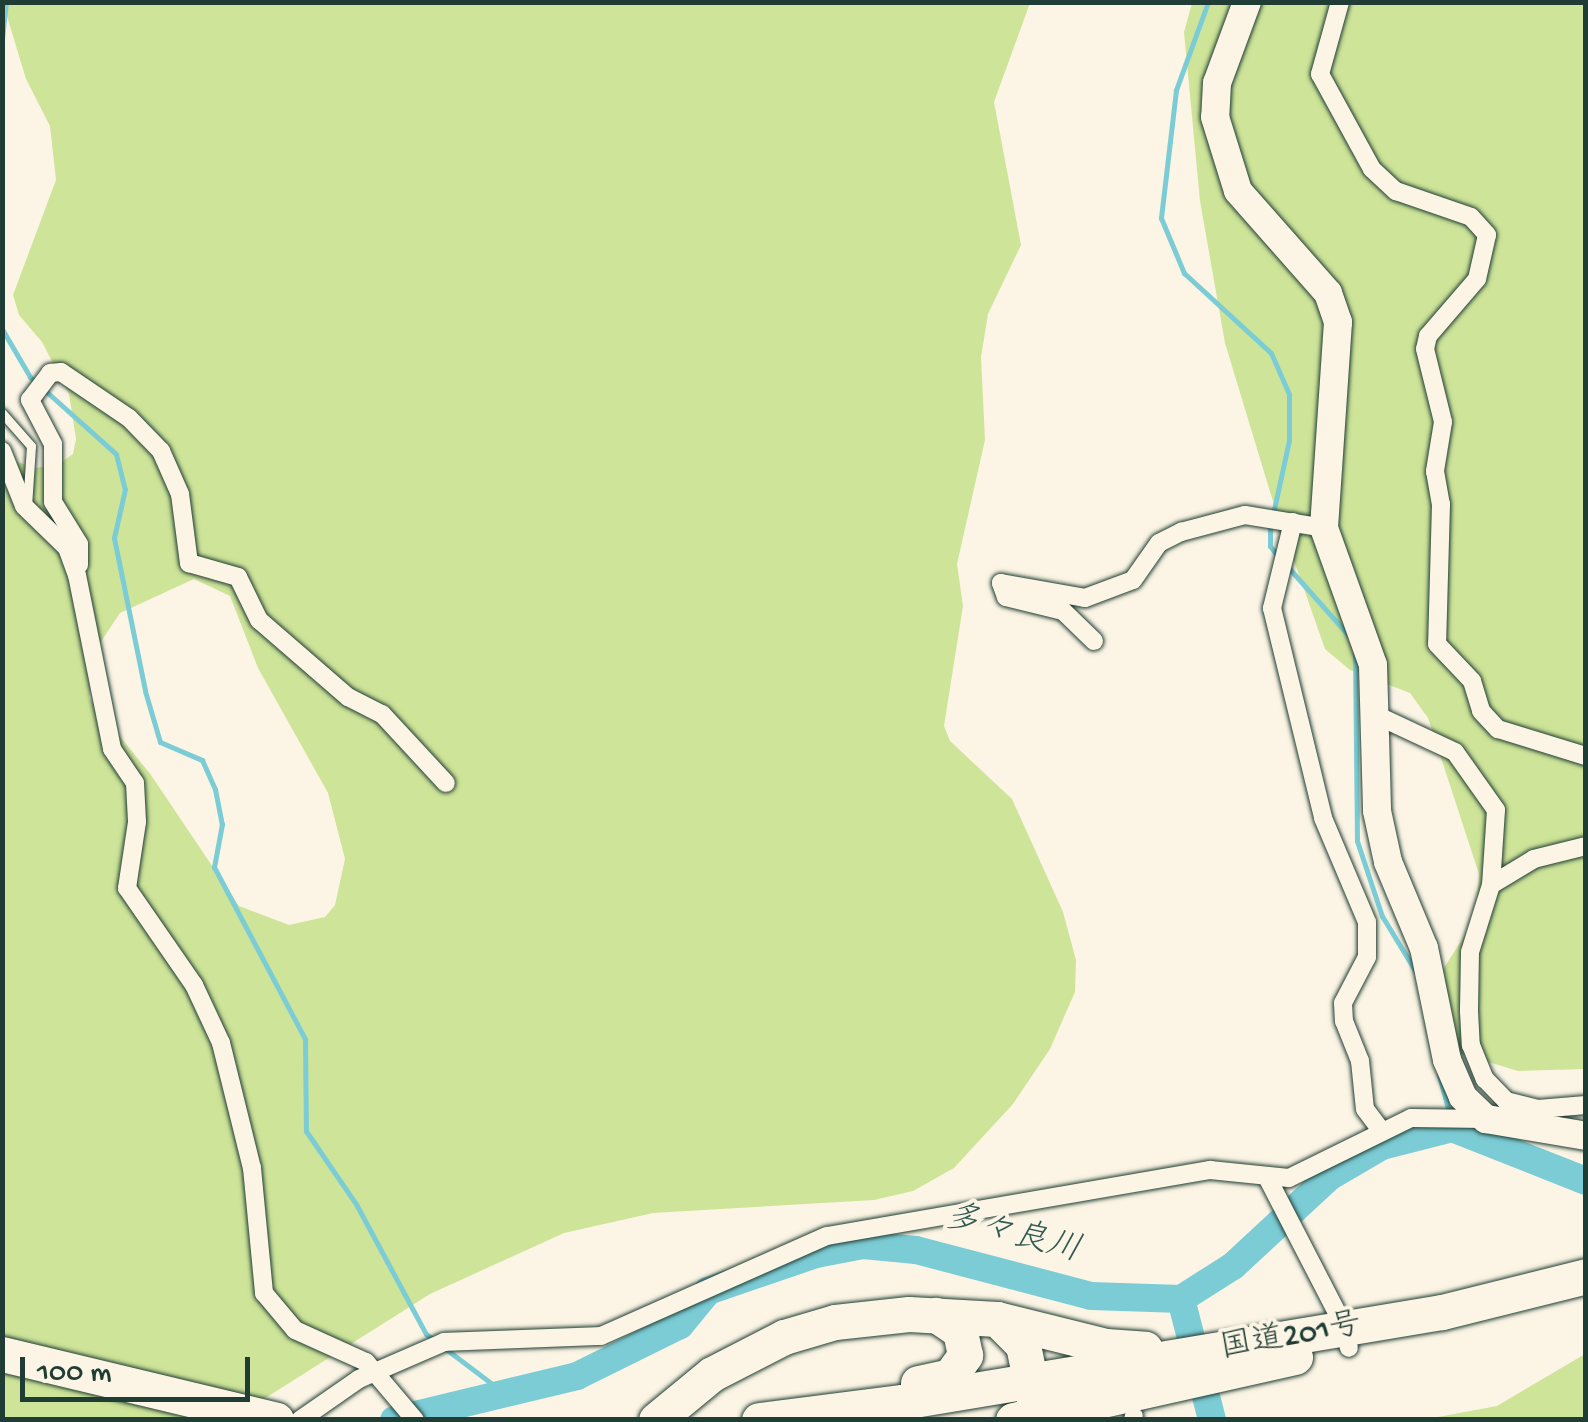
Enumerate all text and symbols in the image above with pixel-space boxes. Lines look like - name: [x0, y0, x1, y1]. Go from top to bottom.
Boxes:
- water label: 多々良川: [939, 1198, 1085, 1274]
- street label: 国道201号: [1217, 1307, 1365, 1369]
- scale bar: [25, 1337, 255, 1399]
- text: 100 m: [37, 1357, 112, 1392]

